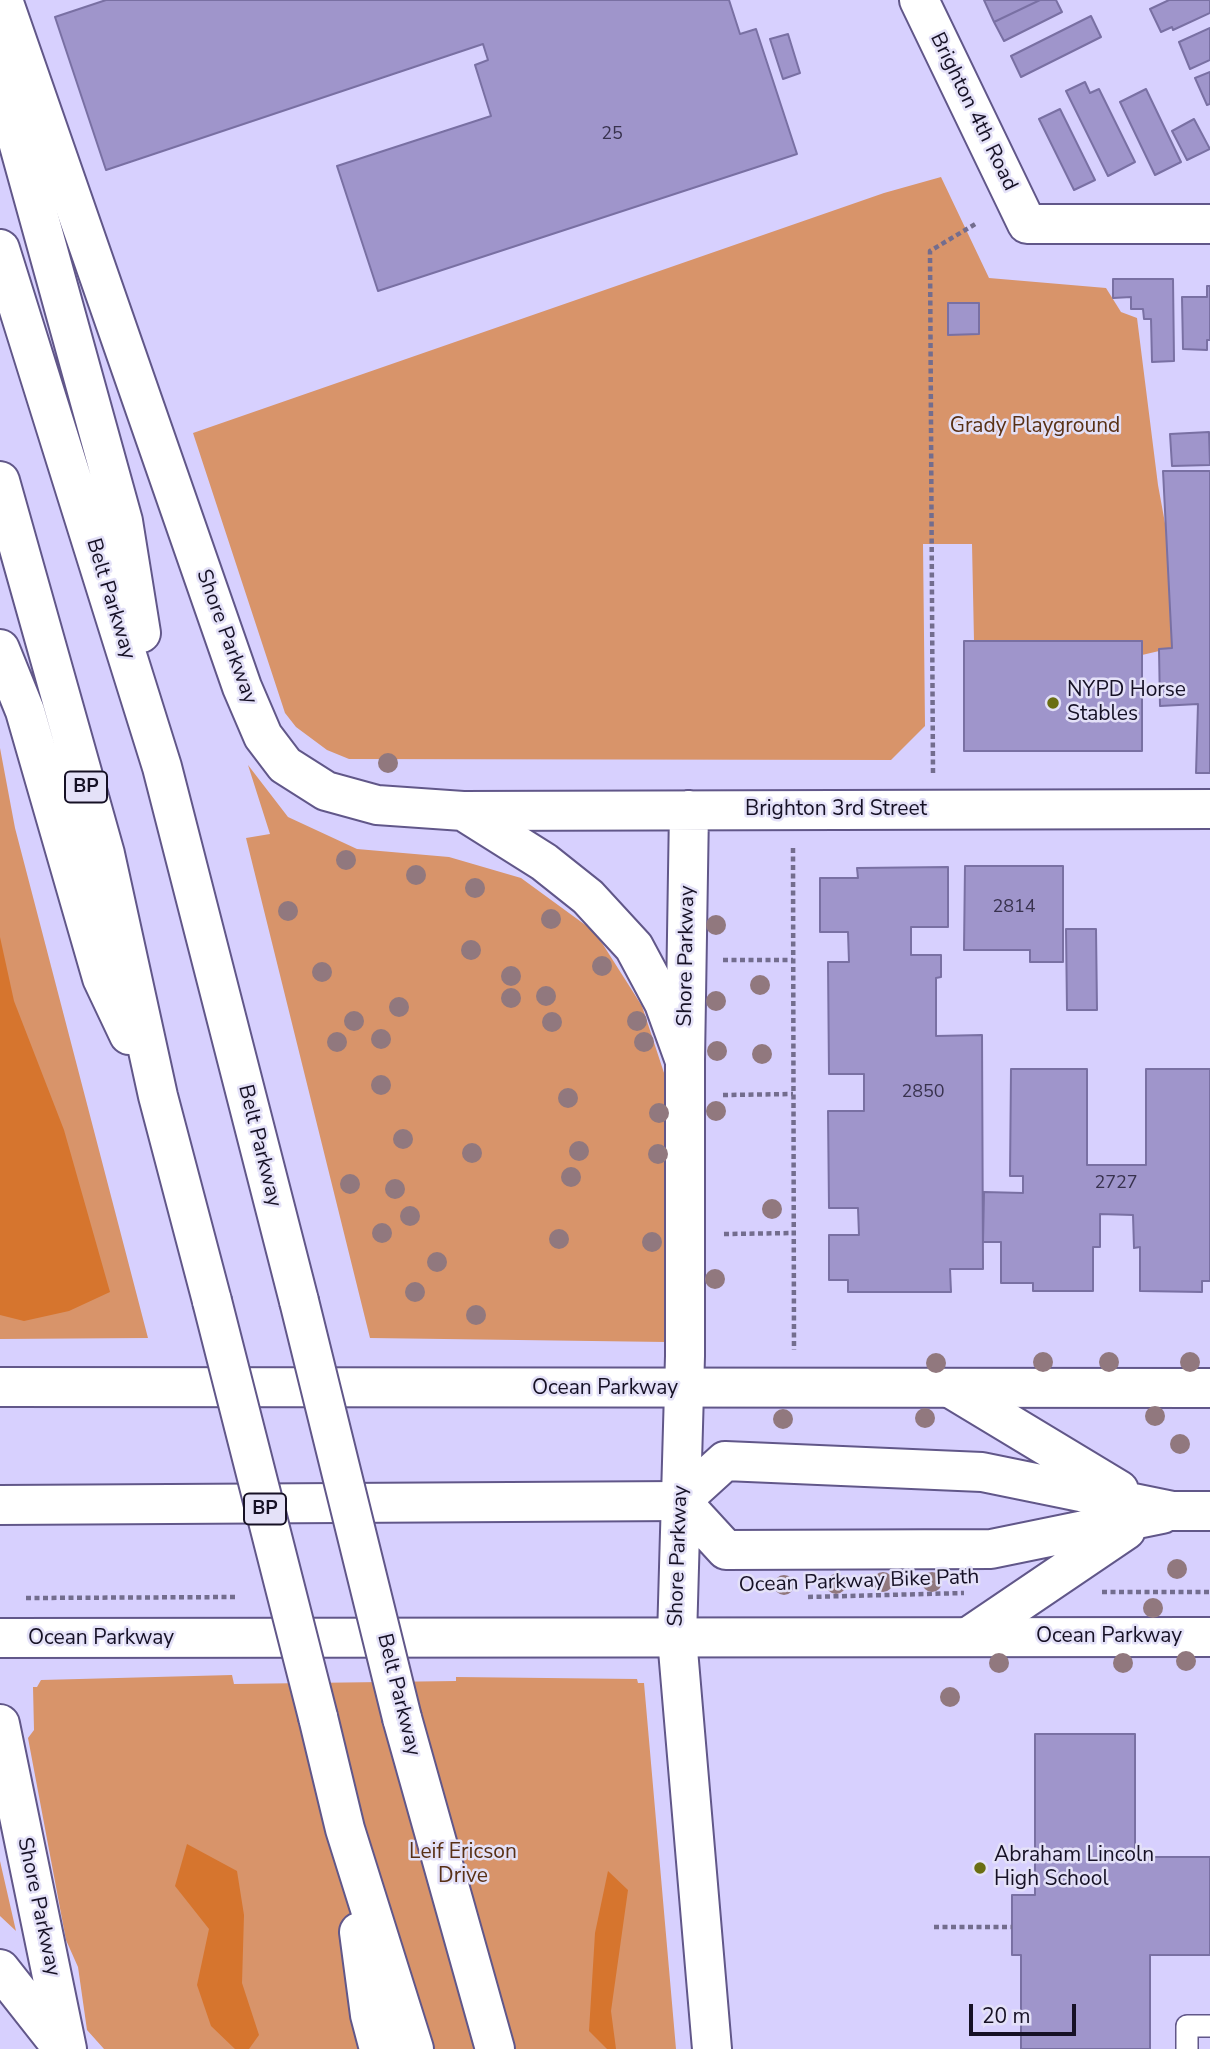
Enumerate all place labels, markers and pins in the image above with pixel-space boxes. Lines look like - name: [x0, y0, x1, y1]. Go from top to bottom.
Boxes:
- place label: NYPD Horse Stables: [1067, 678, 1186, 728]
- marker: NYPD Horse Stables: [1045, 695, 1061, 711]
- place label: Abraham Lincoln High School: [994, 1843, 1154, 1893]
- marker: Abraham Lincoln High School: [972, 1860, 988, 1876]

